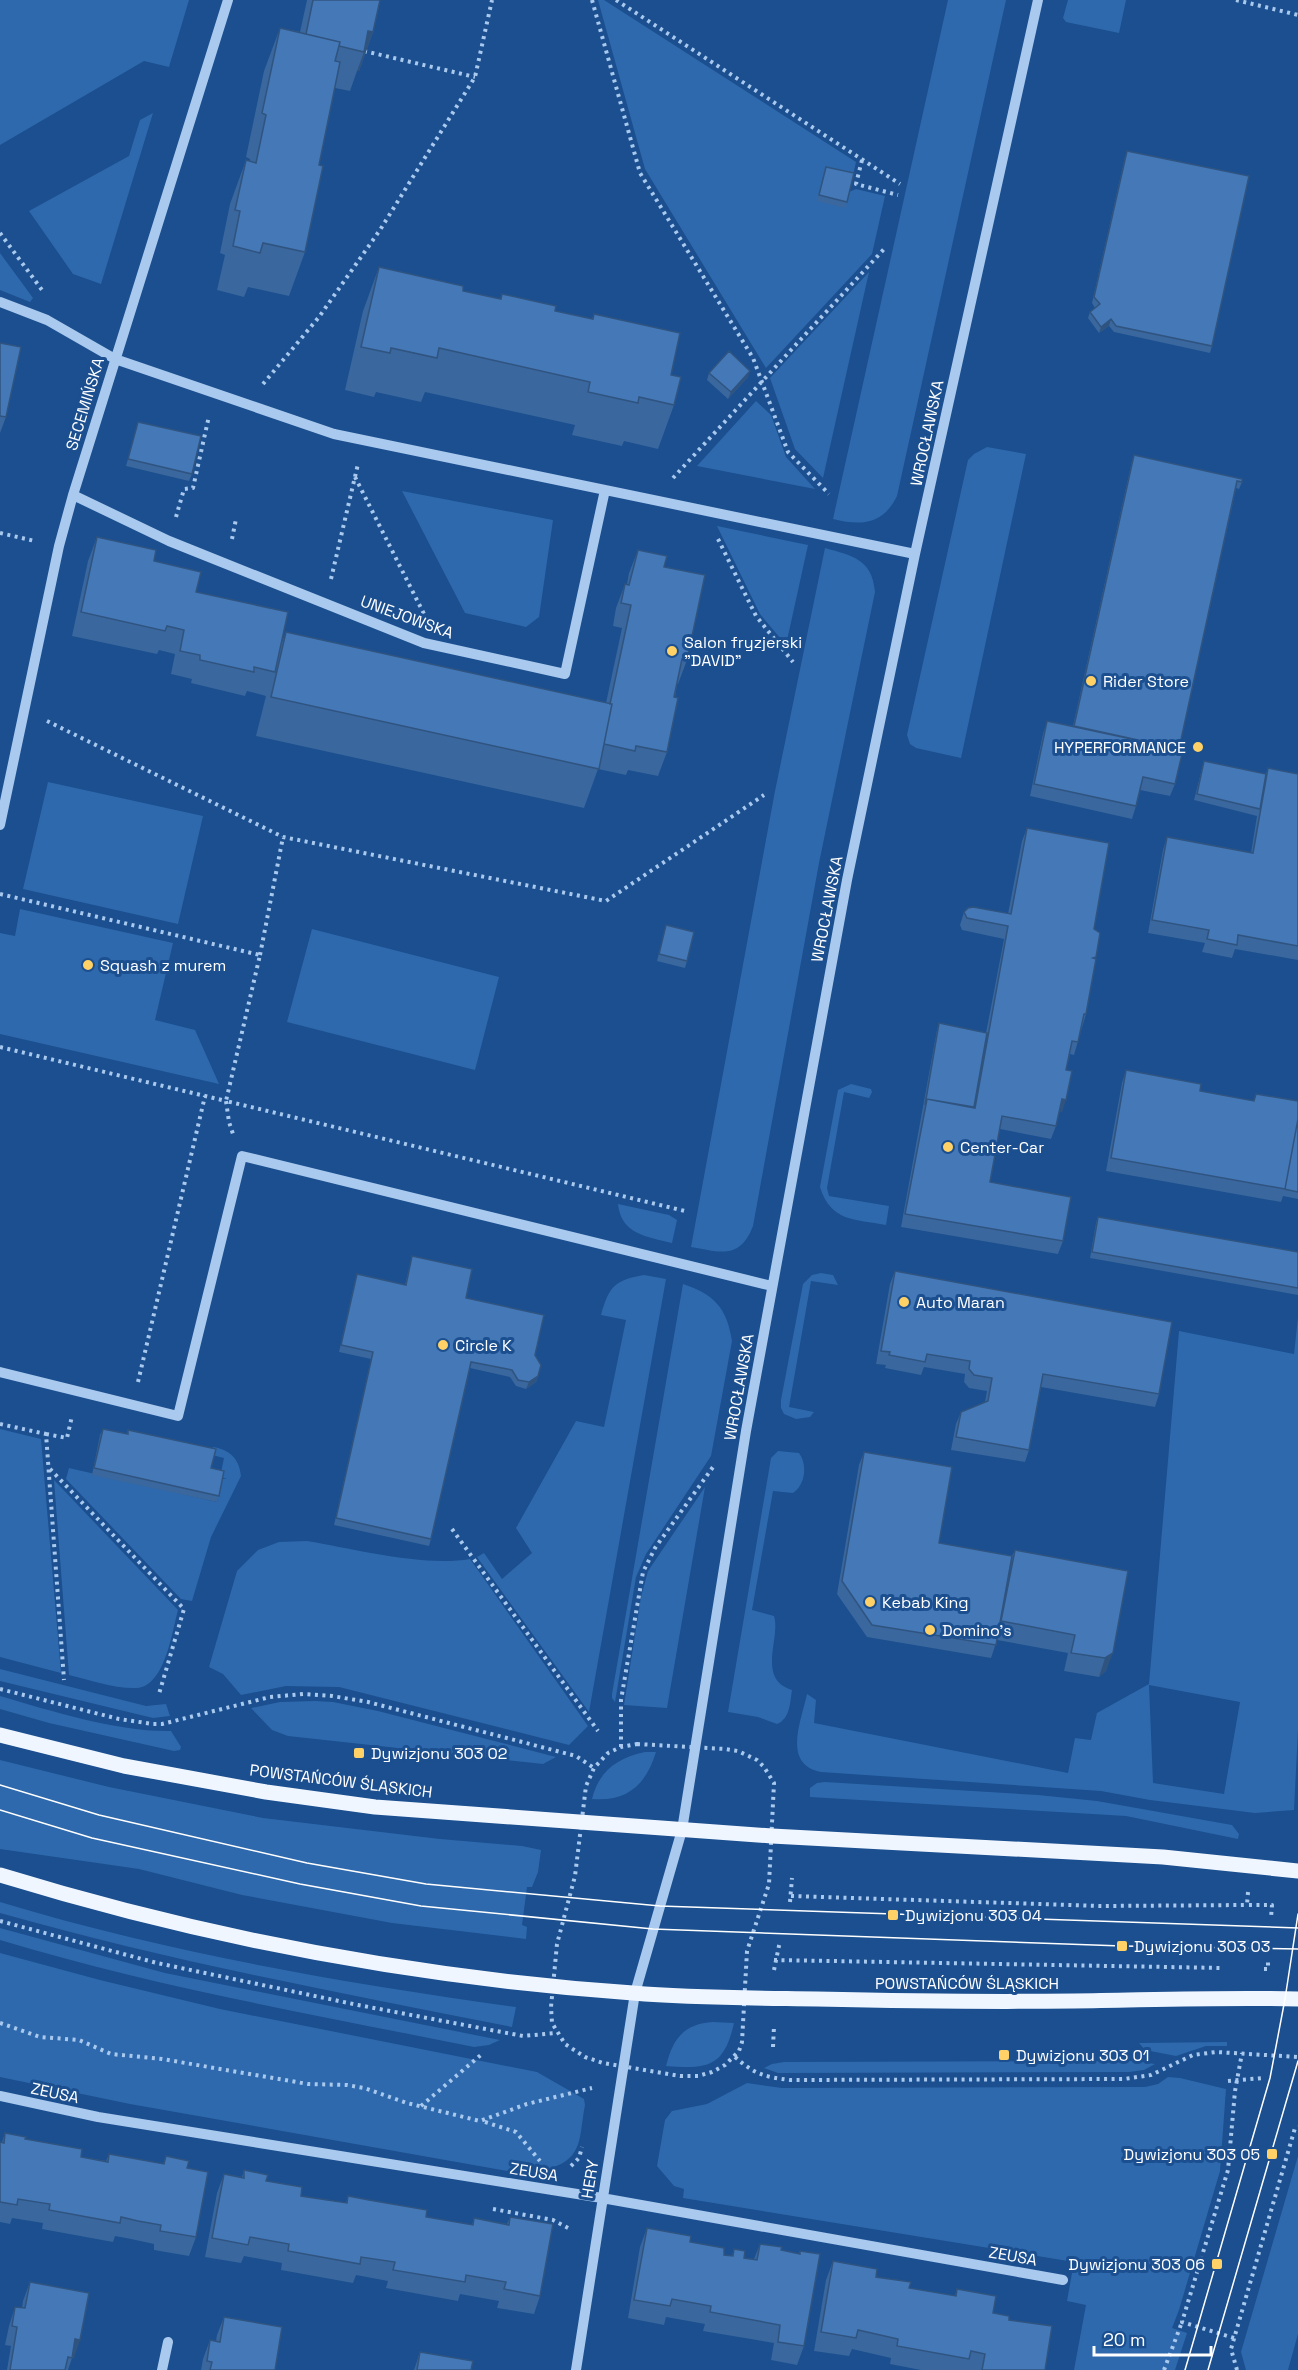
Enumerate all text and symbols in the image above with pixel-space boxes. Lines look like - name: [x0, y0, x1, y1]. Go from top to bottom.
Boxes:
- street label: SECEMIŃSKA: [61, 355, 109, 453]
- street label: WROCŁAWSKA: [906, 378, 948, 488]
- street label: UNIEJOWSKA: [358, 590, 456, 644]
- place label: Salon fryzjerski "DAVID": [684, 632, 802, 671]
- marker: Salon fryzjerski "DAVID": [665, 644, 679, 658]
- place label: Rider Store: [1103, 671, 1189, 692]
- marker: Rider Store: [1084, 674, 1098, 688]
- place label: HYPERFORMANCE: [1054, 737, 1186, 758]
- marker: HYPERFORMANCE: [1191, 740, 1205, 754]
- street label: WROCŁAWSKA: [806, 854, 848, 964]
- place label: Squash z murem: [100, 955, 226, 976]
- marker: Squash z murem: [81, 958, 95, 972]
- place label: Center-Car: [960, 1137, 1044, 1158]
- marker: Center-Car: [941, 1140, 955, 1154]
- place label: Auto Maran: [916, 1292, 1005, 1313]
- marker: Auto Maran: [897, 1295, 911, 1309]
- street label: WROCŁAWSKA: [719, 1332, 759, 1442]
- place label: Circle K: [455, 1335, 512, 1356]
- marker: Circle K: [436, 1338, 450, 1352]
- place label: Kebab King: [882, 1592, 969, 1613]
- marker: Kebab King: [863, 1595, 877, 1609]
- place label: Domino's: [942, 1620, 1012, 1641]
- marker: Domino's: [923, 1623, 937, 1637]
- place label: Dywizjonu 303 02: [371, 1743, 508, 1764]
- marker: Dywizjonu 303 02: [352, 1746, 366, 1760]
- street label: POWSTAŃCÓW ŚLĄSKICH: [248, 1759, 434, 1803]
- place label: Dywizjonu 303 04: [905, 1905, 1042, 1926]
- marker: Dywizjonu 303 04: [886, 1908, 900, 1922]
- place label: Dywizjonu 303 03: [1134, 1936, 1271, 1957]
- marker: Dywizjonu 303 03: [1115, 1939, 1129, 1953]
- street label: POWSTAŃCÓW ŚLĄSKICH: [875, 1973, 1059, 1994]
- place label: Dywizjonu 303 01: [1016, 2045, 1150, 2066]
- marker: Dywizjonu 303 01: [997, 2048, 1011, 2062]
- street label: ZEUSA: [29, 2078, 81, 2108]
- place label: Dywizjonu 303 05: [1124, 2144, 1260, 2165]
- marker: Dywizjonu 303 05: [1265, 2147, 1279, 2161]
- street label: ZEUSA: [508, 2158, 560, 2186]
- street label: HERY: [577, 2158, 603, 2200]
- street label: ZEUSA: [987, 2241, 1039, 2271]
- place label: Dywizjonu 303 06: [1068, 2254, 1205, 2275]
- marker: Dywizjonu 303 06: [1210, 2257, 1224, 2271]
- scale bar: [1094, 2319, 1211, 2357]
- text: 20 m: [1103, 2328, 1146, 2351]

